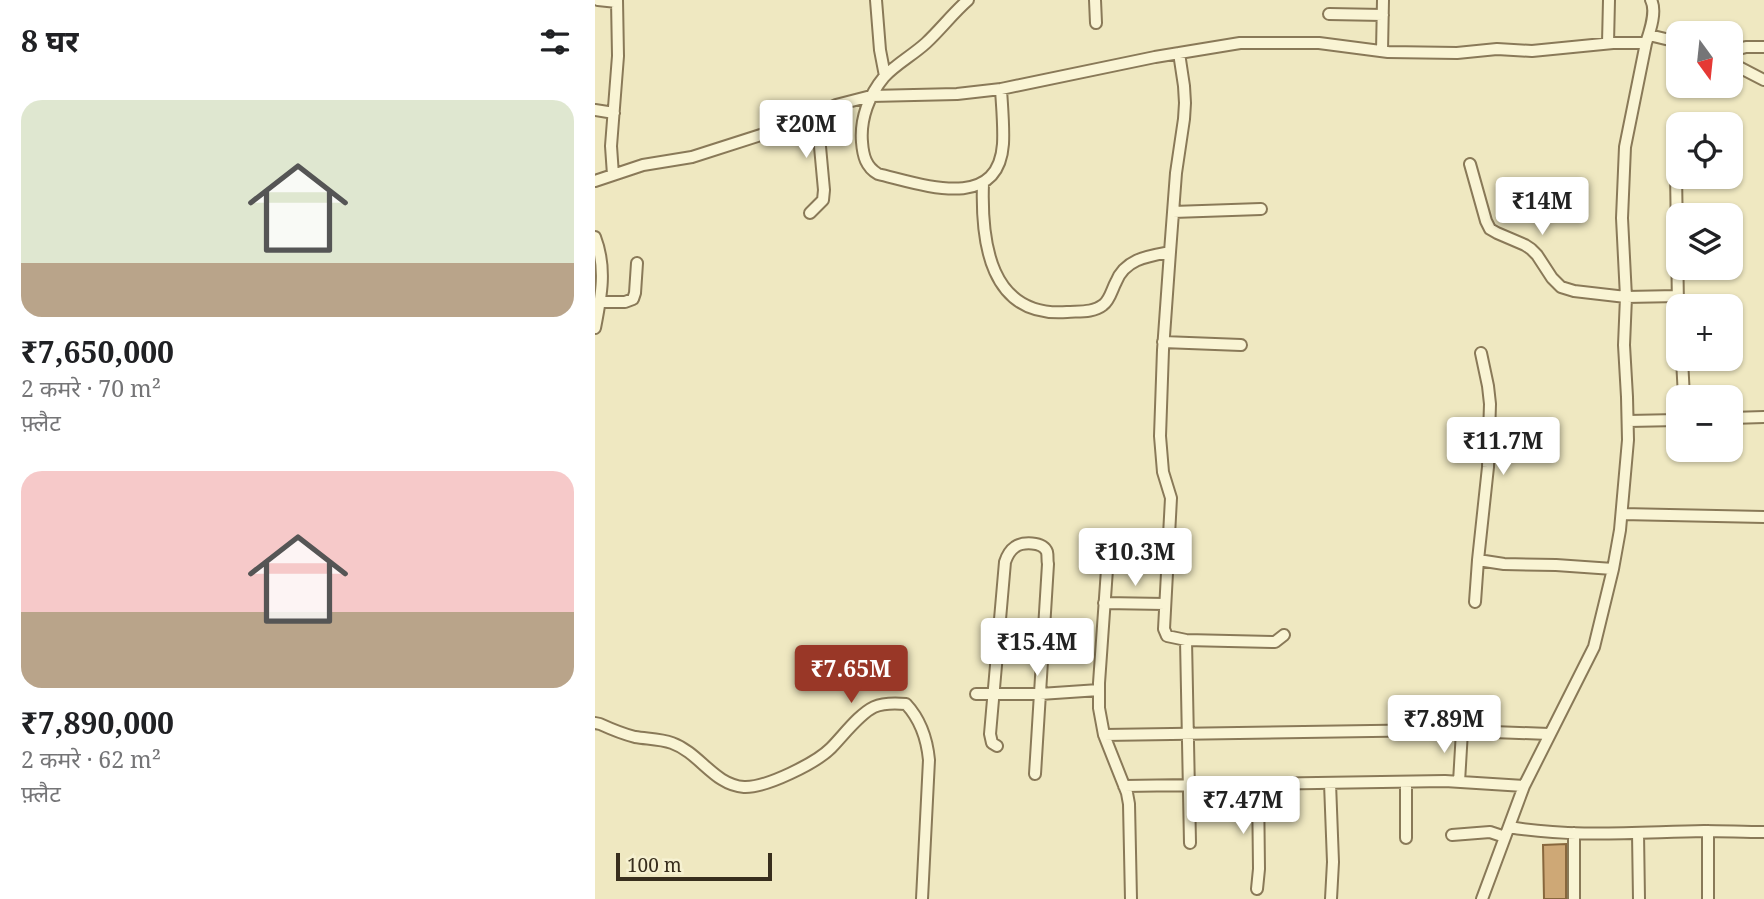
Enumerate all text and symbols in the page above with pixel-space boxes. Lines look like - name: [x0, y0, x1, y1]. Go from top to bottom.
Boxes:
- text: 8 घर: [21, 20, 78, 61]
- north arrow: [1666, 21, 1743, 98]
- map controls: [1666, 21, 1743, 462]
- icon: filters: [536, 23, 574, 61]
- pin: ₹20M: [765, 100, 847, 160]
- text: ₹20M: [776, 107, 836, 139]
- button: locate: [1666, 112, 1743, 189]
- icon: home: [235, 145, 361, 271]
- pin: ₹14M: [1501, 177, 1583, 237]
- text: ₹14M: [1512, 184, 1572, 216]
- button: layers: [1666, 203, 1743, 280]
- button: +: [1666, 294, 1743, 371]
- text: ₹7,650,000: [21, 331, 174, 372]
- text: 2 कमरे · 70 m²: [21, 372, 161, 404]
- button: −: [1666, 385, 1743, 462]
- text: फ़्लैट: [21, 406, 61, 438]
- pin: ₹11.7M: [1446, 418, 1560, 477]
- text: ₹11.7M: [1463, 424, 1543, 456]
- icon: home: [235, 516, 361, 642]
- pin: ₹10.3M: [1078, 528, 1192, 588]
- text: ₹10.3M: [1095, 535, 1175, 567]
- pin: ₹15.4M: [980, 618, 1094, 678]
- text: ₹15.4M: [997, 625, 1077, 657]
- pin: ₹7.65M: [794, 646, 908, 705]
- text: ₹7.65M: [811, 652, 891, 684]
- pin: ₹7.89M: [1387, 696, 1501, 755]
- text: ₹7,890,000: [21, 702, 174, 743]
- text: ₹7.89M: [1404, 702, 1484, 734]
- text: 2 कमरे · 62 m²: [21, 743, 161, 775]
- pin: ₹7.47M: [1186, 776, 1300, 836]
- text: फ़्लैट: [21, 777, 61, 809]
- text: ₹7.47M: [1203, 783, 1283, 815]
- scale bar: [616, 850, 772, 882]
- text: 100 m: [627, 852, 682, 878]

